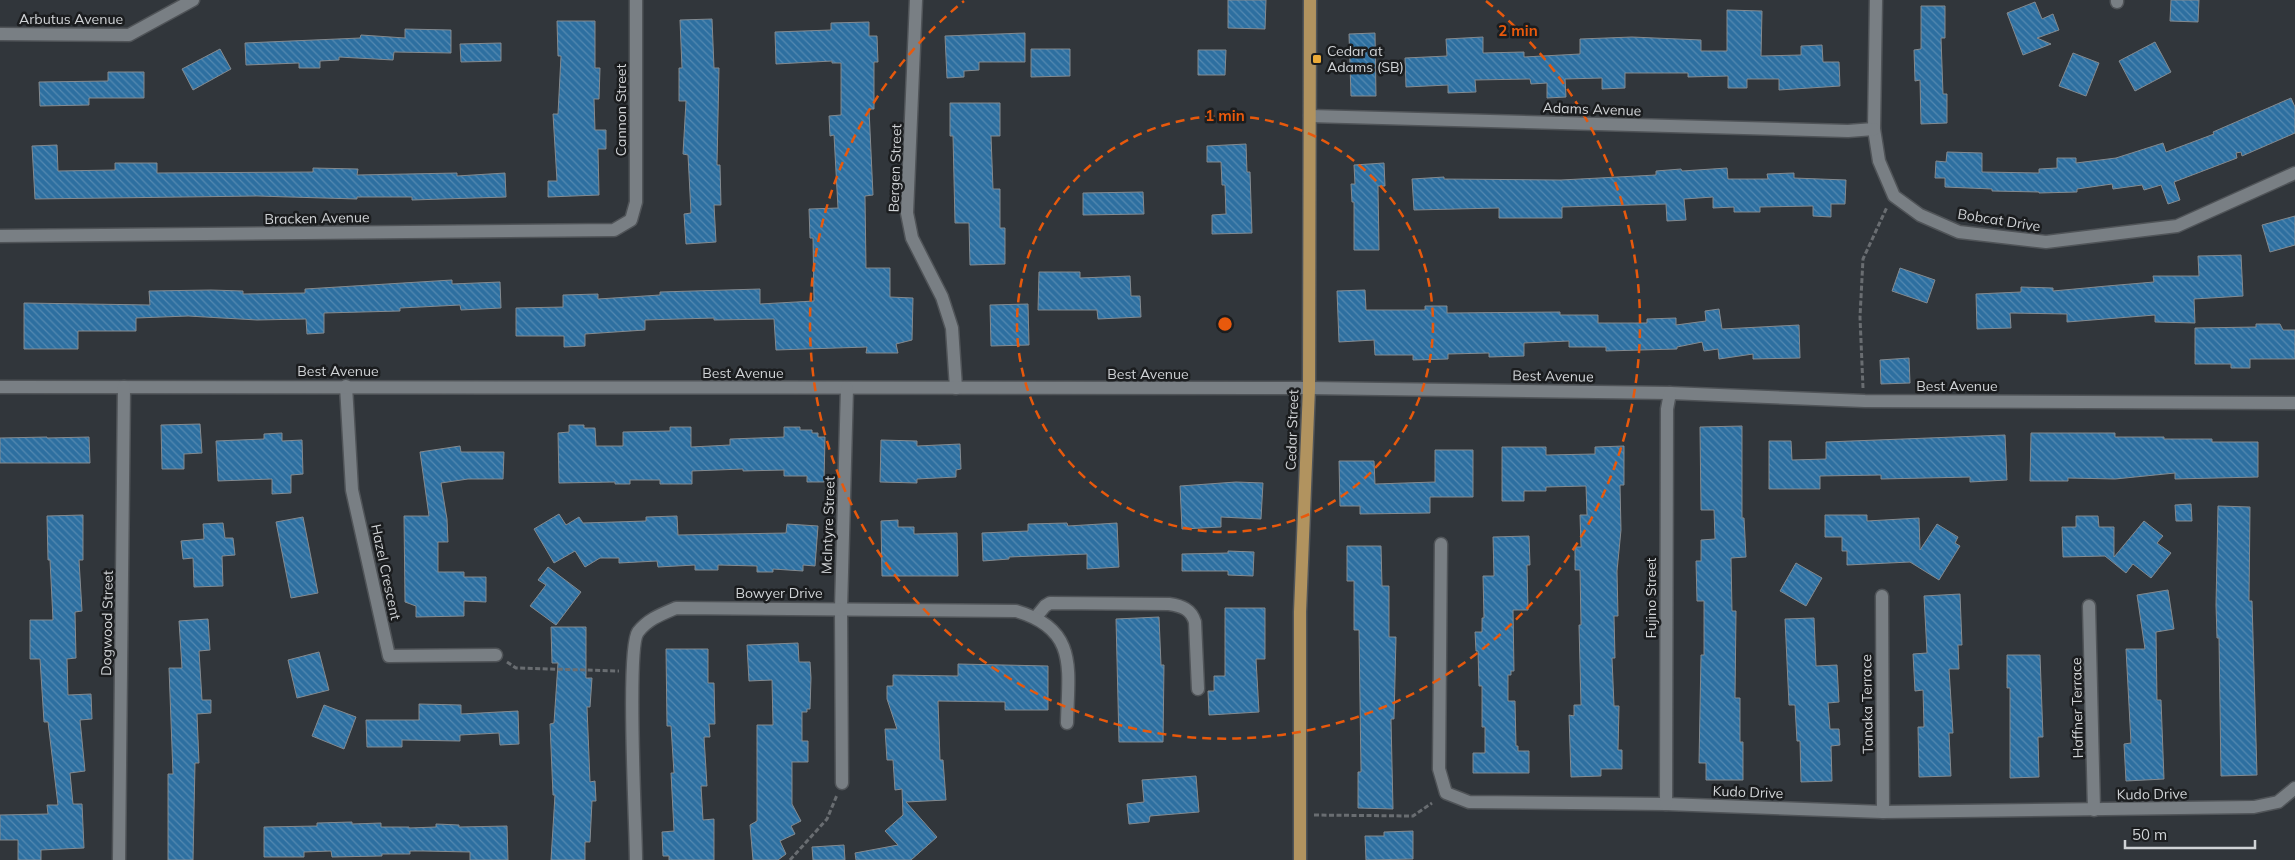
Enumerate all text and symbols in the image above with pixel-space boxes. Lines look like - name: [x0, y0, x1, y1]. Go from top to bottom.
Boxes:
- street label: Arbutus Avenue: [19, 10, 123, 28]
- text: 2 min: [1498, 21, 1538, 40]
- place label: Cedar at Adams (SB): [1327, 42, 1404, 76]
- marker: Cedar at Adams (SB): [1311, 53, 1323, 65]
- street label: Cannon Street: [612, 64, 630, 156]
- street label: Adams Avenue: [1542, 98, 1642, 120]
- text: 1 min: [1205, 106, 1245, 125]
- street label: Bergen Street: [884, 123, 906, 213]
- street label: Bobcat Drive: [1956, 205, 2042, 235]
- street label: Bracken Avenue: [264, 208, 370, 228]
- centre of rings: [1216, 315, 1234, 333]
- street label: Best Avenue: [297, 362, 379, 380]
- street label: Best Avenue: [702, 364, 784, 382]
- street label: Best Avenue: [1107, 365, 1189, 383]
- street label: Best Avenue: [1512, 366, 1594, 386]
- street label: Best Avenue: [1916, 377, 1998, 395]
- street label: Cedar Street: [1282, 389, 1302, 471]
- street label: McIntyre Street: [817, 476, 839, 574]
- street label: Hazel Crescent: [367, 522, 405, 622]
- street label: Fujino Street: [1642, 557, 1660, 639]
- street label: Dogwood Street: [97, 570, 117, 676]
- street label: Bowyer Drive: [735, 584, 823, 602]
- street label: Tanaka Terrace: [1857, 654, 1877, 754]
- street label: Haffner Terrace: [2067, 657, 2087, 759]
- street label: Kudo Drive: [1712, 782, 1784, 802]
- street label: Kudo Drive: [2117, 784, 2187, 804]
- scale bar: [2125, 818, 2255, 850]
- text: 50 m: [2132, 825, 2167, 844]

